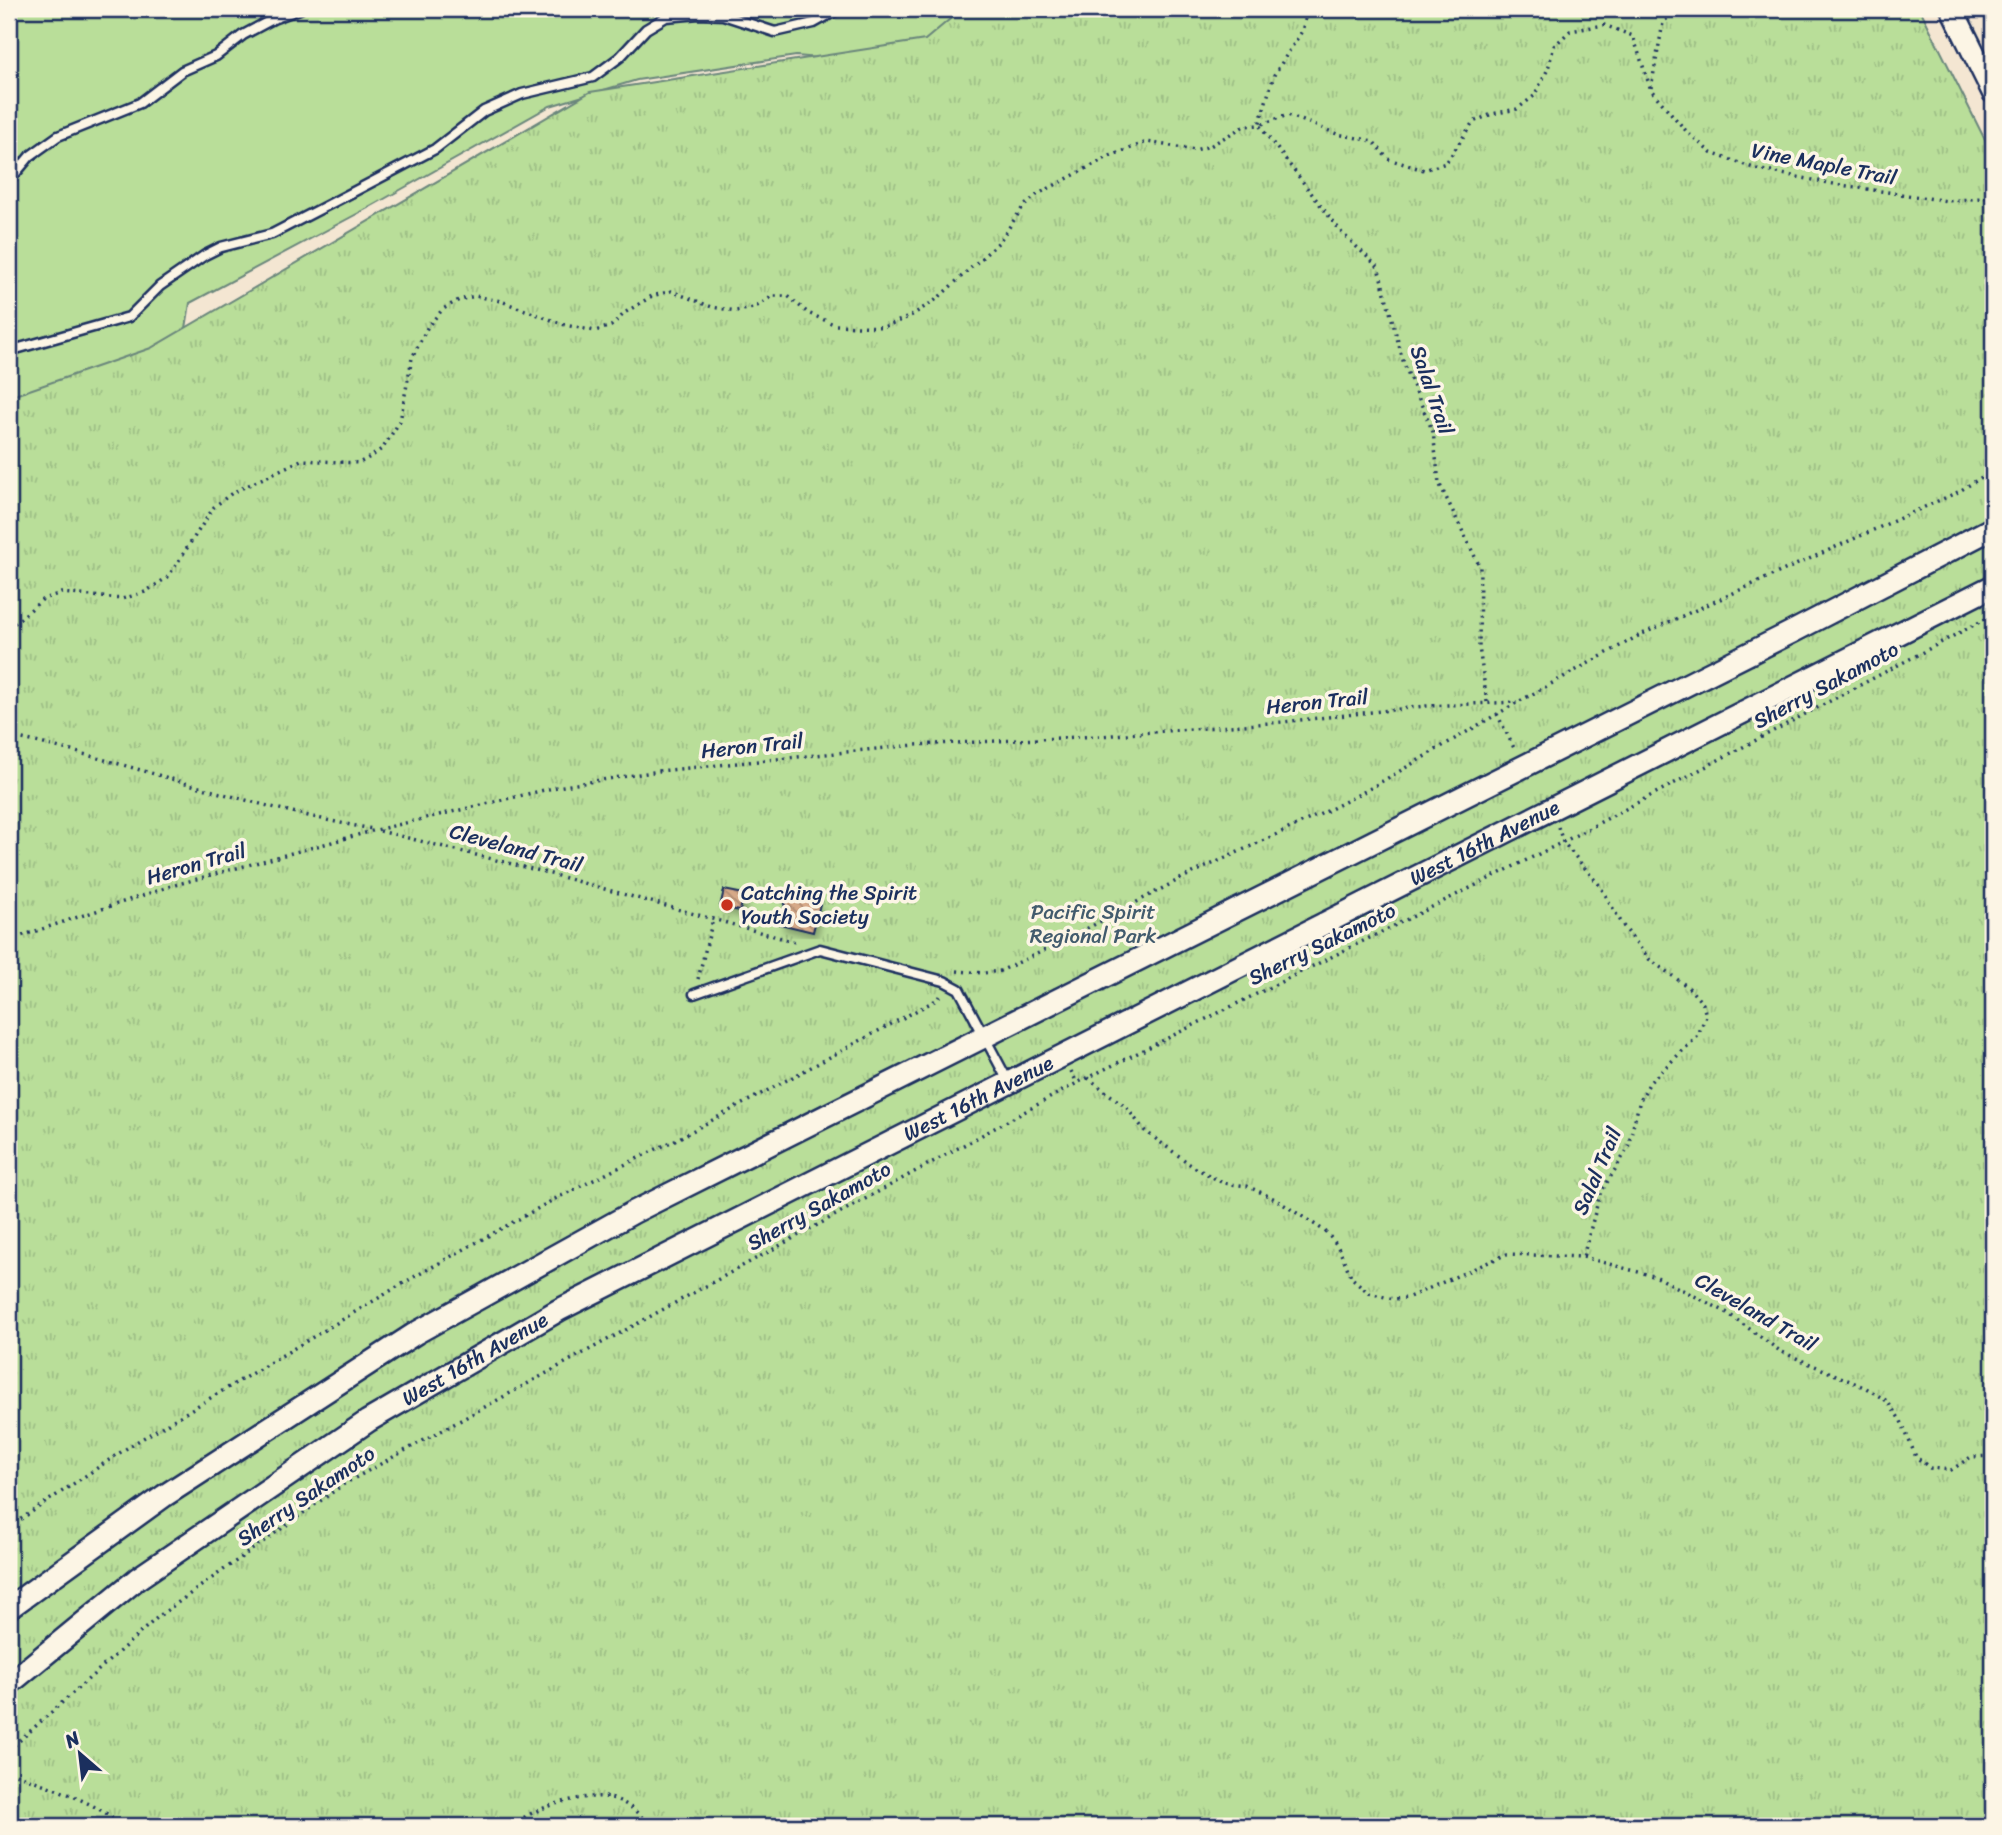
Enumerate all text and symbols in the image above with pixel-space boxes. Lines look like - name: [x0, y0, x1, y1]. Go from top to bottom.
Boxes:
- street label: Vine Maple Trail: [1748, 131, 1901, 197]
- street label: Salal Trail: [1399, 340, 1465, 441]
- street label: Sherry Sakamoto: [1746, 630, 1906, 739]
- street label: Heron Trail: [1264, 678, 1371, 726]
- street label: Heron Trail: [699, 722, 806, 770]
- street label: West 16th Avenue: [1402, 789, 1566, 897]
- street label: Cleveland Trail: [445, 812, 588, 884]
- street label: Heron Trail: [141, 831, 251, 896]
- place label: Catching the Spirit Youth Society: [741, 874, 917, 936]
- street label: Sherry Sakamoto: [1241, 892, 1403, 996]
- park label: Pacific Spirit Regional Park: [1030, 893, 1156, 955]
- marker: Catching the Spirit Youth Society: [719, 897, 735, 913]
- street label: West 16th Avenue: [896, 1044, 1060, 1152]
- street label: Salal Trail: [1561, 1120, 1633, 1221]
- street label: Sherry Sakamoto: [740, 1150, 899, 1262]
- street label: Cleveland Trail: [1688, 1262, 1825, 1363]
- street label: West 16th Avenue: [394, 1301, 555, 1417]
- street label: Sherry Sakamoto: [229, 1435, 383, 1557]
- north arrow: [46, 1720, 116, 1790]
- text: N: [58, 1721, 87, 1758]

